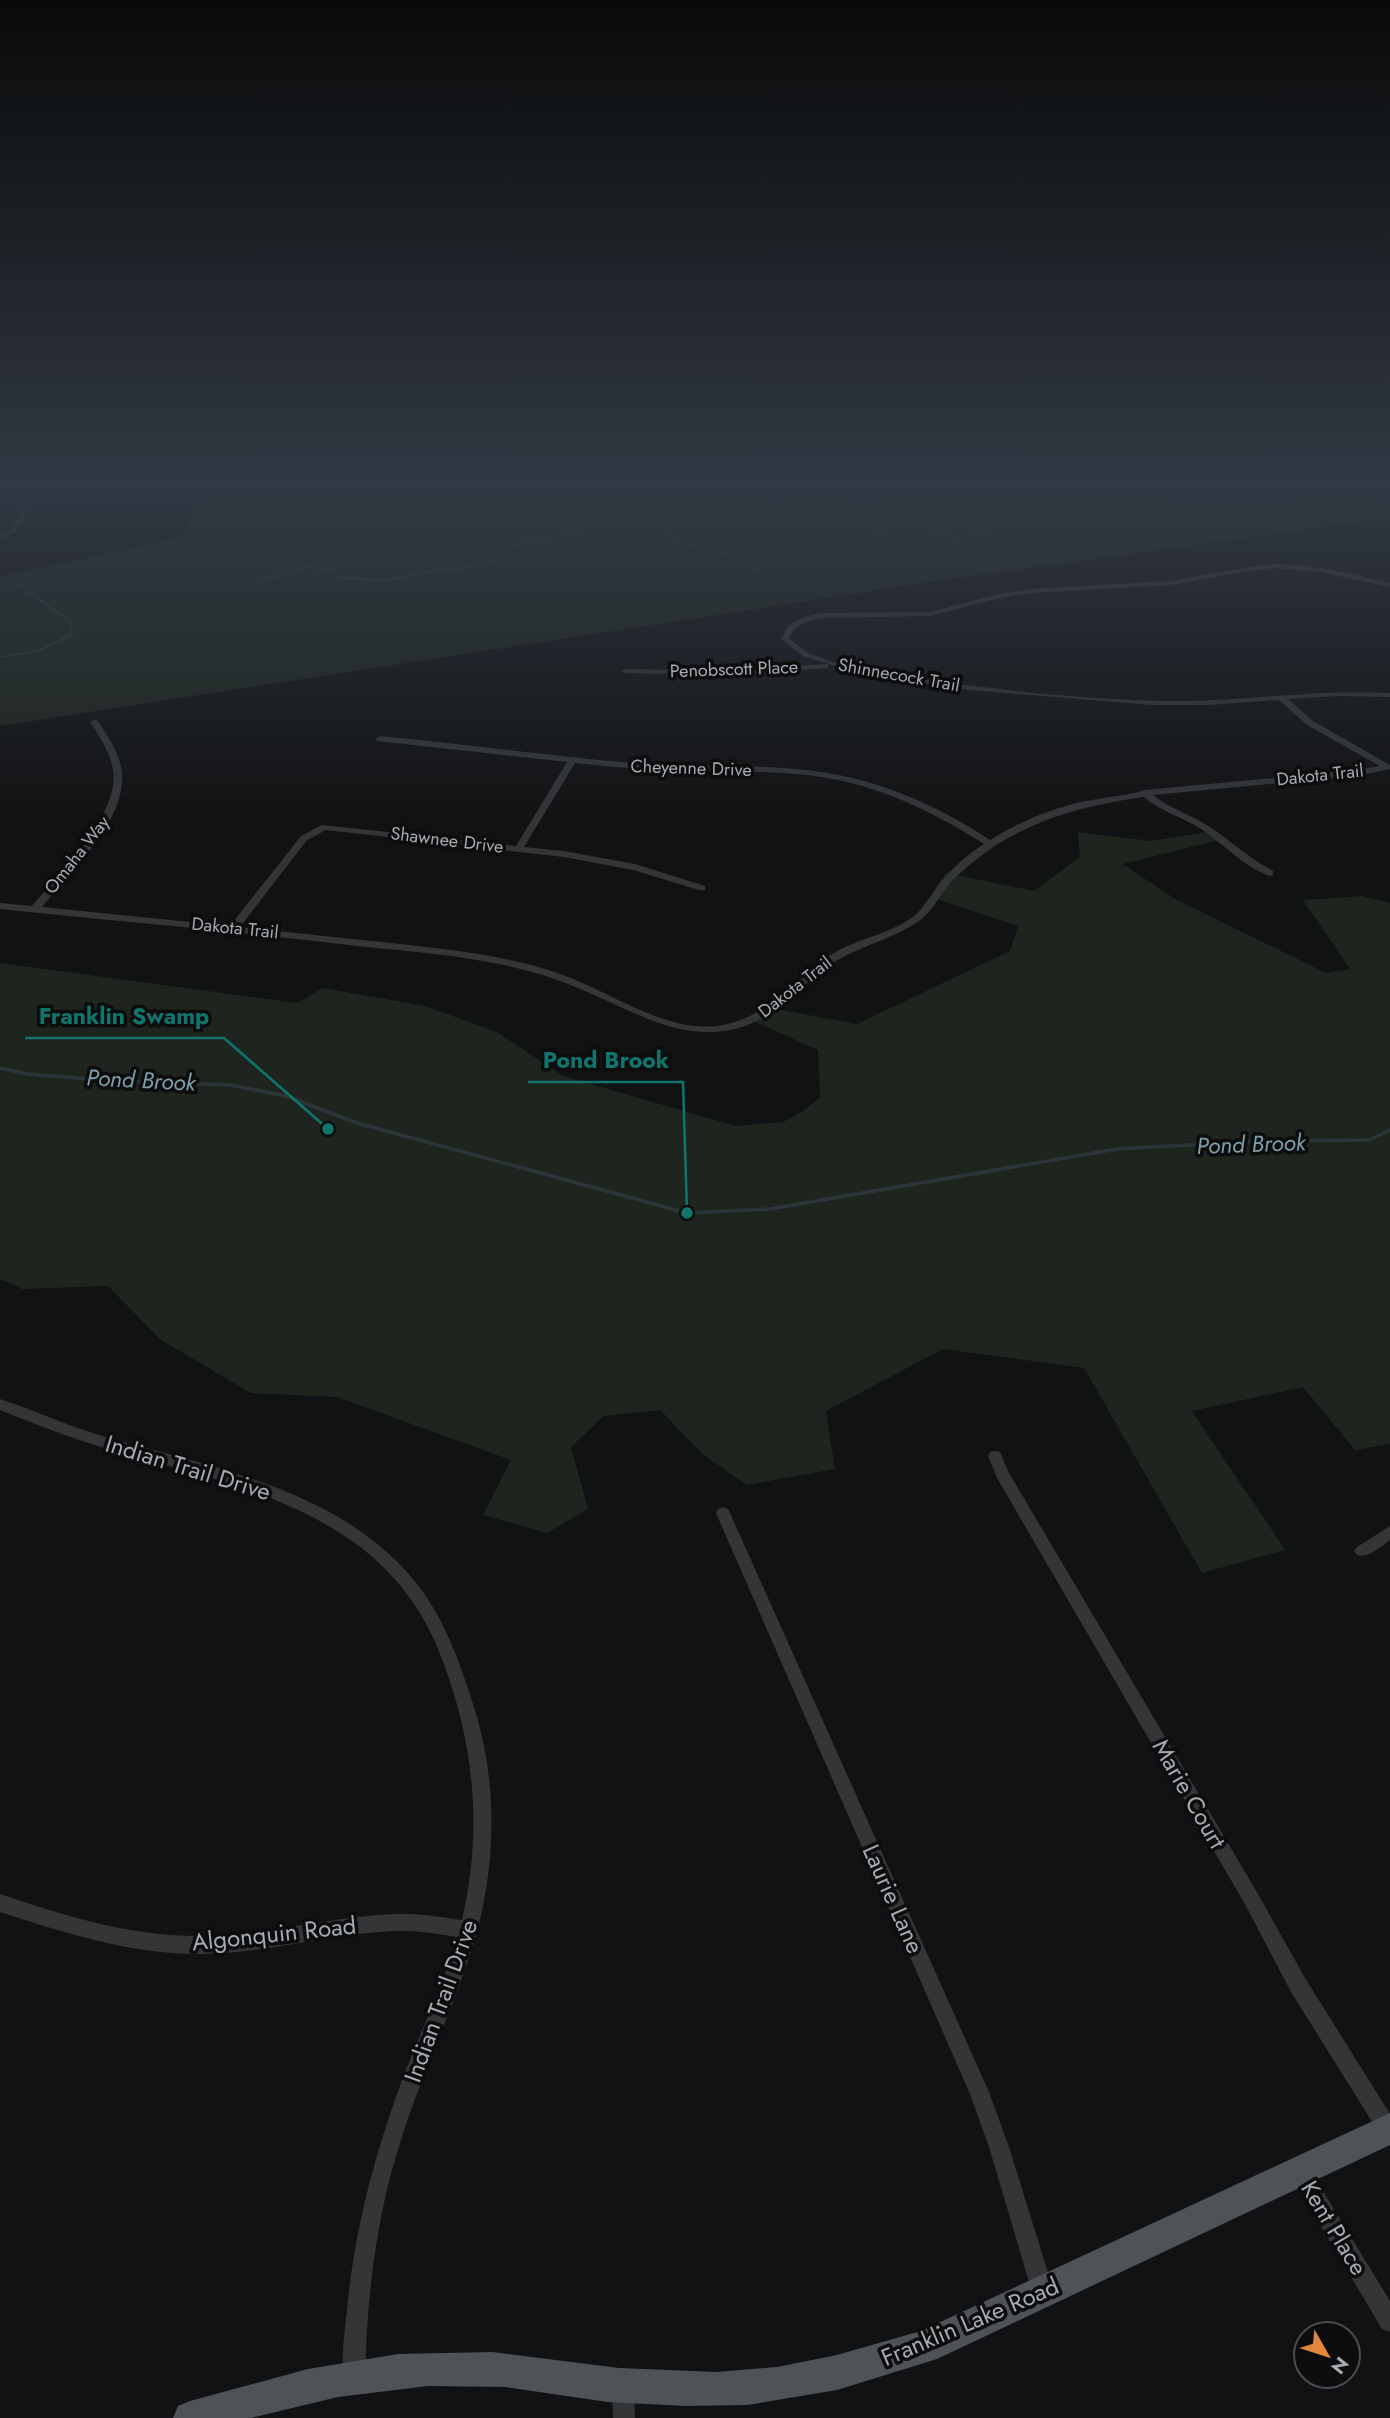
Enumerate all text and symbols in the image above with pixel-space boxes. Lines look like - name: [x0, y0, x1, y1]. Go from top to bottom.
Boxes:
- street label: Shinnecock Trail: [836, 652, 962, 698]
- street label: Penobscott Place: [669, 654, 799, 684]
- street label: Cheyenne Drive: [630, 753, 752, 783]
- street label: Dakota Trail: [1275, 758, 1365, 792]
- street label: Omaha Way: [38, 810, 116, 900]
- street label: Shawnee Drive: [389, 820, 505, 860]
- street label: Dakota Trail: [190, 911, 280, 945]
- street label: Dakota Trail: [753, 950, 837, 1024]
- callout: Franklin Swamp: [25, 994, 224, 1038]
- text: Franklin Swamp: [39, 999, 209, 1033]
- callout: Pond Brook: [528, 1038, 683, 1082]
- text: Pond Brook: [543, 1043, 670, 1077]
- water label: Pond Brook: [86, 1060, 198, 1100]
- water label: Pond Brook: [1196, 1125, 1307, 1163]
- street label: Indian Trail Drive: [101, 1426, 275, 1509]
- street label: Marie Court: [1144, 1733, 1235, 1855]
- street label: Laurie Lane: [854, 1839, 933, 1959]
- street label: Algonquin Road: [190, 1907, 358, 1960]
- street label: Indian Trail Drive: [395, 1914, 486, 2087]
- street label: Kent Place: [1292, 2174, 1376, 2282]
- street label: Franklin Lake Road: [876, 2268, 1064, 2375]
- north arrow: [1292, 2320, 1362, 2390]
- text: N: [1325, 2351, 1355, 2380]

